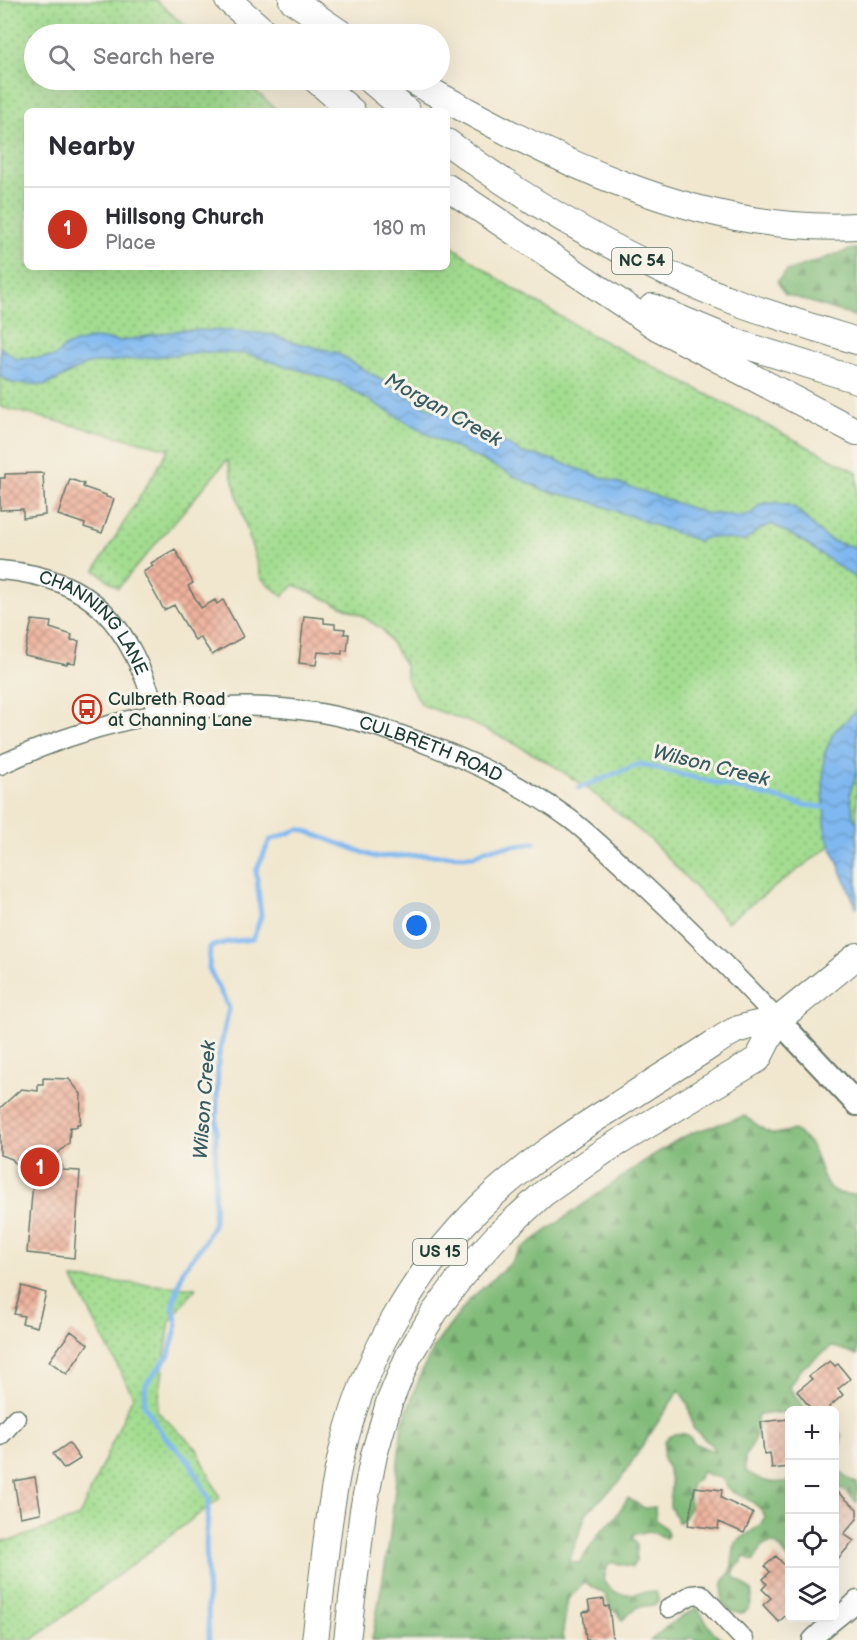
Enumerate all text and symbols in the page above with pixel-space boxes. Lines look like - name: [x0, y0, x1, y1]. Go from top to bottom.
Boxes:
- search box: [24, 24, 450, 90]
- icon: search: [45, 41, 78, 74]
- text: Search here: [93, 44, 215, 71]
- text: Nearby: [48, 132, 135, 163]
- text: Hillsong Church: [105, 204, 264, 231]
- text: 1: [63, 217, 72, 241]
- text: 180 m: [373, 217, 426, 241]
- text: Place: [105, 231, 156, 255]
- road number: NC 54: [612, 248, 672, 274]
- water label: Morgan Creek: [380, 368, 507, 453]
- street label: CHANNING LANE: [36, 566, 152, 678]
- place label: Culbreth Road at Channing Lane: [108, 689, 253, 731]
- bus stop icon: Culbreth Road at Channing Lane: [71, 693, 103, 725]
- street label: CULBRETH ROAD: [357, 712, 506, 786]
- water label: Wilson Creek: [650, 740, 773, 792]
- your location: [402, 911, 431, 940]
- water label: Wilson Creek: [189, 1039, 221, 1160]
- pin: 1: [20, 1144, 60, 1190]
- road number: US 15: [413, 1239, 467, 1265]
- map controls: [785, 1406, 839, 1622]
- button: +: [785, 1406, 839, 1460]
- button: −: [785, 1460, 839, 1514]
- button: locate: [785, 1514, 839, 1568]
- button: layers: [785, 1568, 839, 1622]

